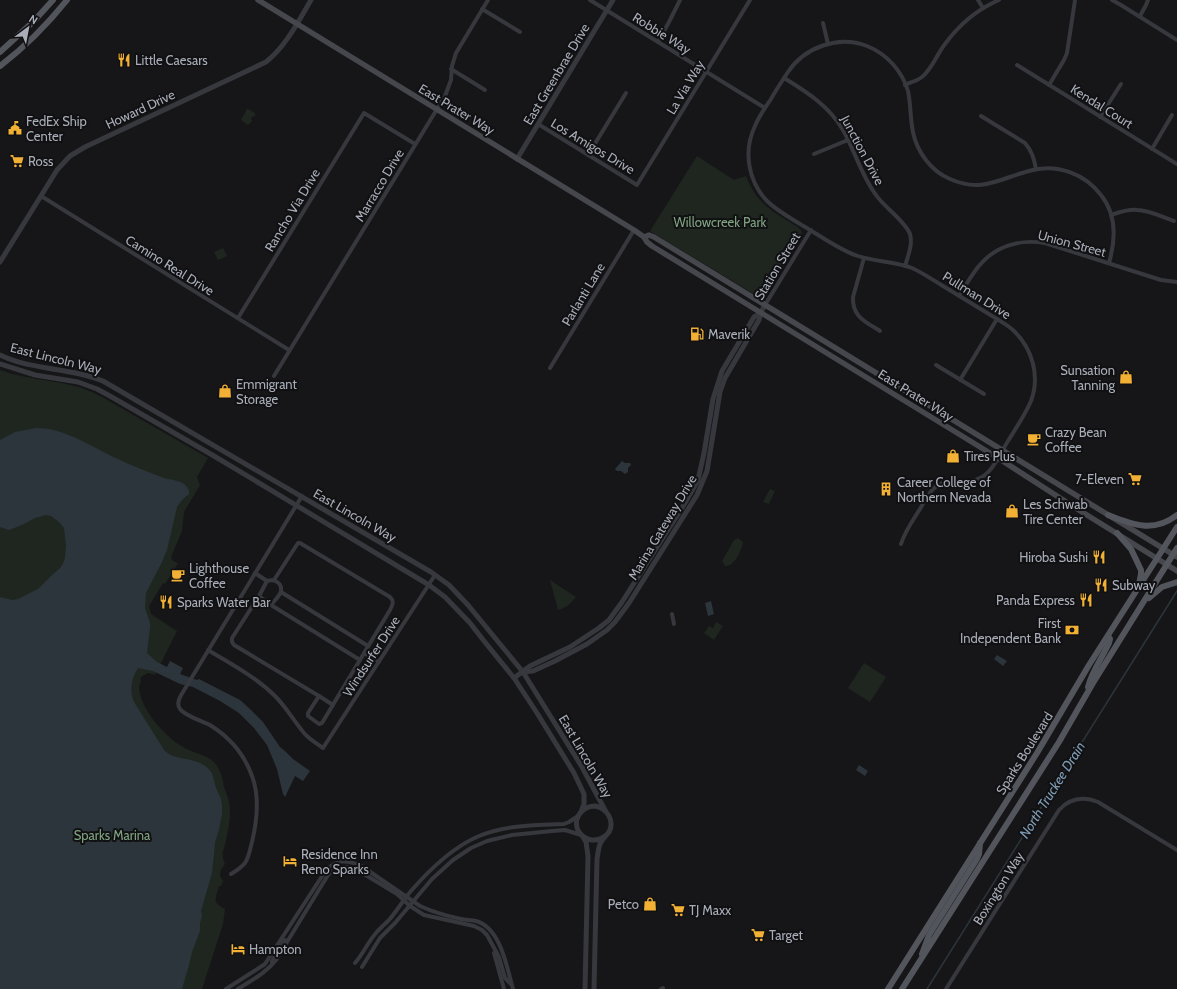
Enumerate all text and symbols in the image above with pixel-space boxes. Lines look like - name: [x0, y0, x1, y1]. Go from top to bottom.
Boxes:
- north arrow: [8, 8, 48, 48]
- street label: Robbie Way: [630, 9, 695, 57]
- text: N: [26, 12, 40, 28]
- street label: East Greenbrae Drive: [519, 20, 593, 128]
- restaurant icon: Little Caesars: [116, 52, 132, 68]
- place label: Little Caesars: [135, 52, 208, 68]
- street label: La Via Way: [663, 57, 708, 117]
- street label: East Prater Way: [416, 80, 498, 138]
- street label: Kendal Court: [1068, 81, 1137, 132]
- street label: Howard Drive: [103, 86, 178, 132]
- street label: Junction Drive: [837, 111, 888, 188]
- place label: FedEx Ship Center: [26, 113, 87, 144]
- street label: Los Amigos Drive: [548, 115, 638, 178]
- public building icon: FedEx Ship Center: [7, 120, 23, 136]
- street label: Marracco Drive: [351, 145, 407, 224]
- supermarket icon: Ross: [9, 153, 25, 169]
- place label: Ross: [28, 153, 54, 169]
- street label: Rancho Via Drive: [261, 165, 323, 254]
- park label: Willowcreek Park: [674, 214, 767, 230]
- street label: Union Street: [1036, 226, 1108, 260]
- street label: Station Street: [751, 229, 804, 303]
- street label: Camino Real Drive: [123, 231, 218, 299]
- street label: Parlanti Lane: [558, 259, 608, 328]
- street label: Pullman Drive: [940, 268, 1014, 322]
- fuel station icon: Maverik: [689, 326, 705, 342]
- place label: Maverik: [708, 326, 750, 342]
- street label: East Lincoln Way: [9, 339, 104, 377]
- place label: Sunsation Tanning: [1060, 362, 1116, 393]
- street label: East Prater Way: [875, 365, 957, 425]
- shop icon: Sunsation Tanning: [1118, 369, 1134, 385]
- place label: Emmigrant Storage: [236, 376, 298, 407]
- shop icon: Emmigrant Storage: [217, 383, 233, 399]
- place label: Crazy Bean Coffee: [1045, 424, 1107, 455]
- cafe icon: Crazy Bean Coffee: [1026, 431, 1042, 447]
- shop icon: Tires Plus: [945, 448, 961, 464]
- place label: Tires Plus: [964, 448, 1016, 464]
- street label: Marina Gateway Drive: [624, 471, 700, 582]
- place label: 7-Eleven: [1075, 471, 1124, 487]
- supermarket icon: 7-Eleven: [1127, 471, 1143, 487]
- place label: Career College of Northern Nevada: [897, 474, 992, 505]
- building icon: Career College of Northern Nevada: [878, 481, 894, 497]
- street label: East Lincoln Way: [311, 485, 400, 545]
- place label: Les Schwab Tire Center: [1023, 496, 1088, 527]
- shop icon: Les Schwab Tire Center: [1004, 503, 1020, 519]
- place label: Hiroba Sushi: [1019, 549, 1088, 565]
- restaurant icon: Hiroba Sushi: [1091, 549, 1107, 565]
- place label: Lighthouse Coffee: [189, 560, 249, 591]
- cafe icon: Lighthouse Coffee: [170, 567, 186, 583]
- restaurant icon: Subway: [1093, 577, 1109, 593]
- place label: Subway: [1112, 577, 1156, 593]
- place label: Panda Express: [996, 592, 1076, 608]
- restaurant icon: Panda Express: [1078, 592, 1094, 608]
- restaurant icon: Sparks Water Bar: [158, 594, 174, 610]
- place label: Sparks Water Bar: [177, 594, 271, 610]
- street label: Windsurfer Drive: [339, 612, 403, 699]
- place label: First Independent Bank: [960, 615, 1062, 646]
- bank icon: First Independent Bank: [1064, 622, 1080, 638]
- street label: Sparks Boulevard: [992, 709, 1056, 797]
- street label: East Lincoln Way: [556, 712, 616, 801]
- water label: North Truckee Drain: [1015, 738, 1089, 842]
- park label: Sparks Marina: [74, 827, 151, 843]
- place label: Residence Inn Reno Sparks: [301, 846, 378, 877]
- street label: Boxington Way: [969, 848, 1027, 928]
- hotel icon: Residence Inn Reno Sparks: [282, 853, 298, 869]
- place label: Petco: [608, 896, 639, 912]
- shop icon: Petco: [642, 896, 658, 912]
- supermarket icon: TJ Maxx: [670, 902, 686, 918]
- place label: TJ Maxx: [689, 902, 732, 918]
- supermarket icon: Target: [750, 927, 766, 943]
- place label: Target: [769, 927, 804, 943]
- hotel icon: Hampton: [230, 941, 246, 957]
- place label: Hampton: [249, 941, 302, 957]

